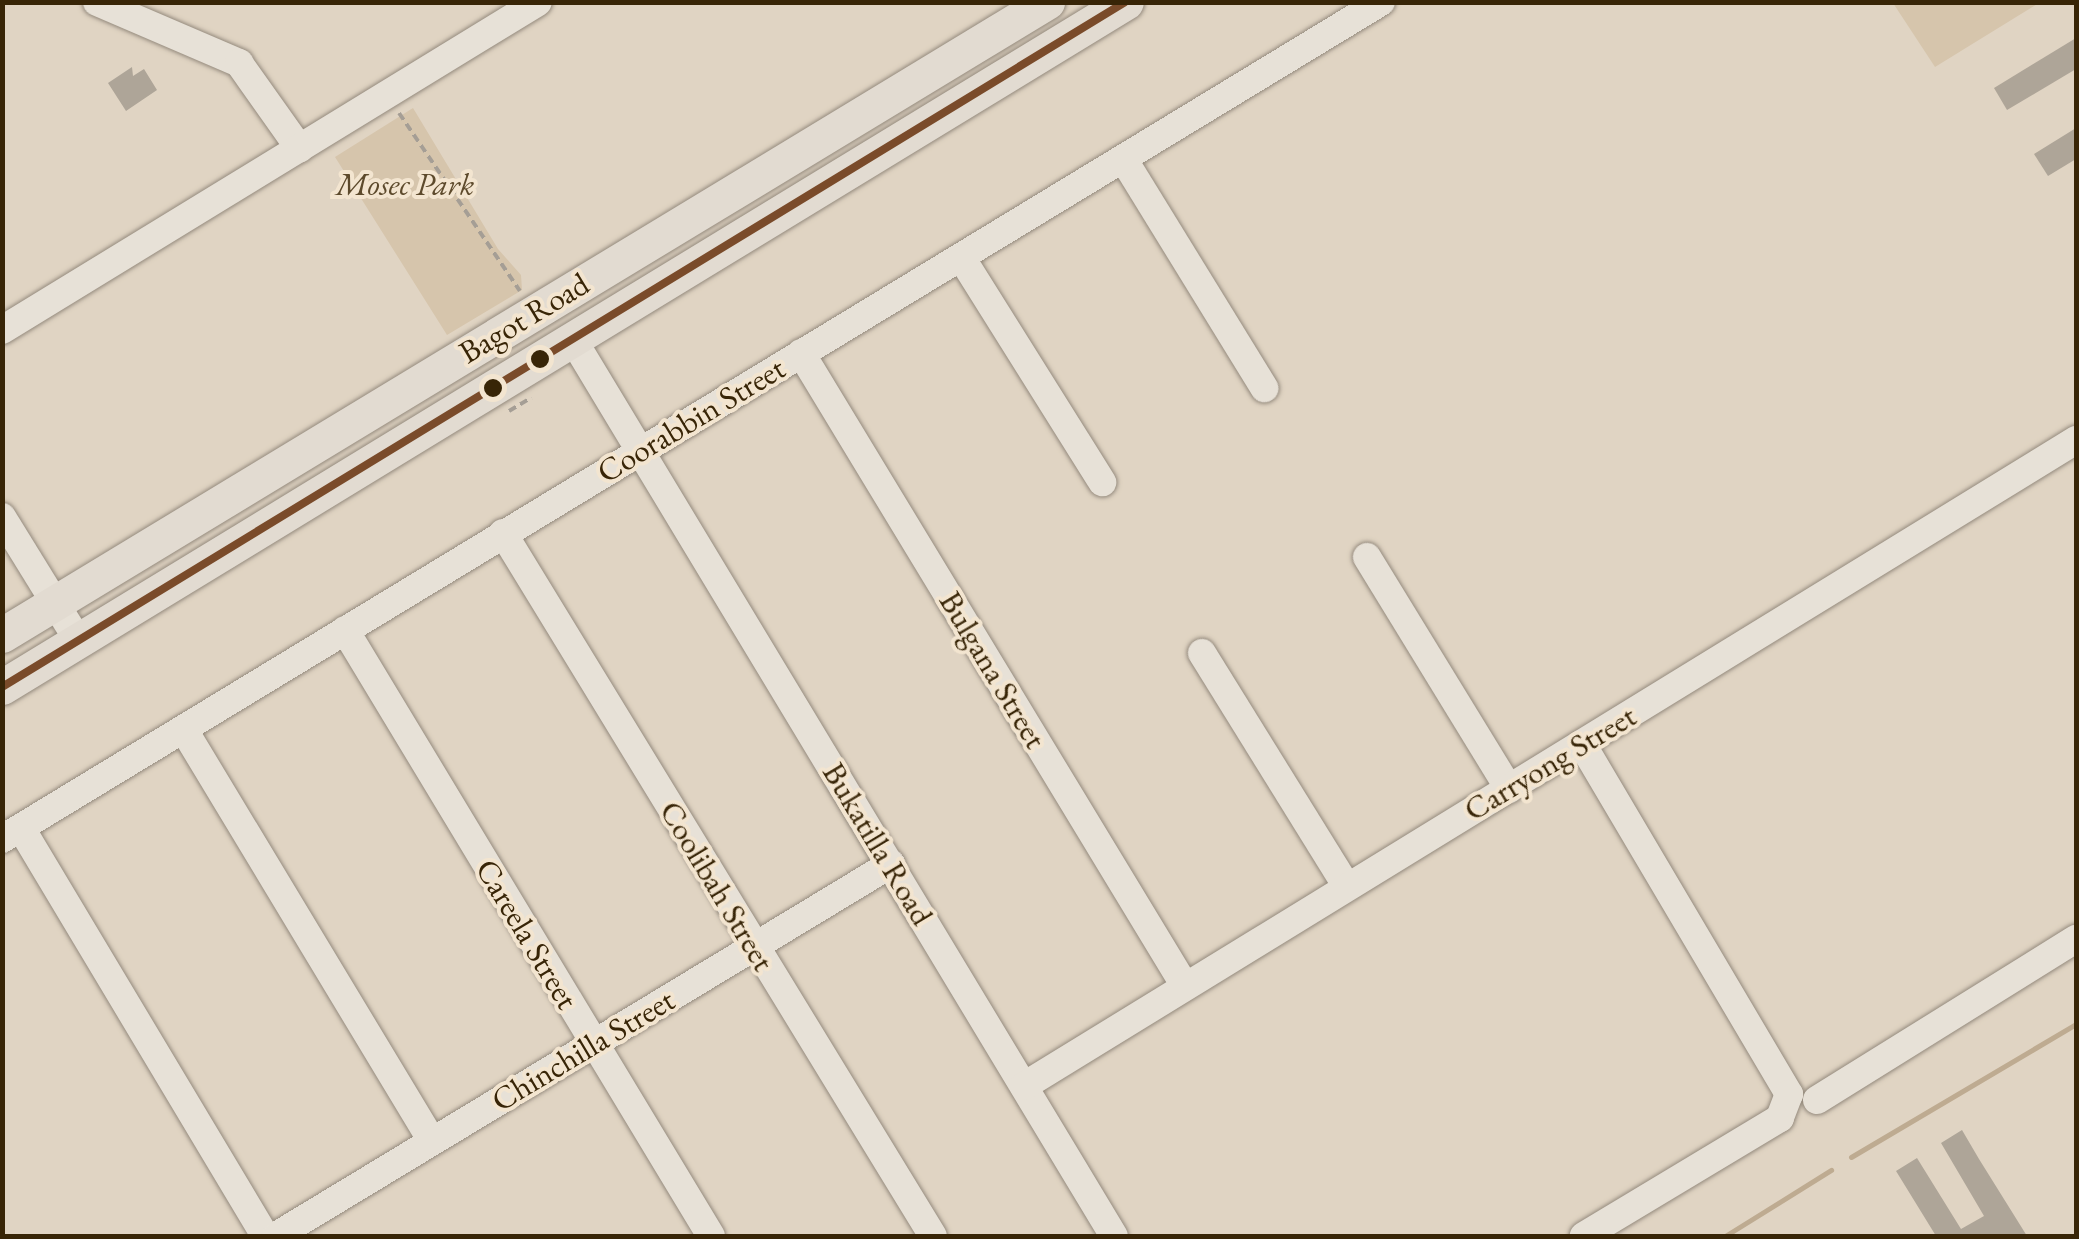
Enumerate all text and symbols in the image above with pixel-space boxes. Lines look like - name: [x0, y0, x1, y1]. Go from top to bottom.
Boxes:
- park label: Mosec Park: [336, 165, 474, 203]
- street label: Bagot Road: [452, 264, 596, 372]
- unlabelled marker: [530, 349, 550, 369]
- street label: Coorabbin Street: [590, 349, 792, 491]
- unlabelled marker: [483, 378, 503, 398]
- street label: Bulgana Street: [931, 585, 1055, 755]
- street label: Carryong Street: [1457, 697, 1643, 829]
- street label: Bukatilla Road: [814, 756, 942, 932]
- street label: Coolibah Street: [651, 794, 783, 978]
- street label: Careela Street: [467, 852, 587, 1016]
- street label: Chinchilla Street: [485, 980, 681, 1120]

